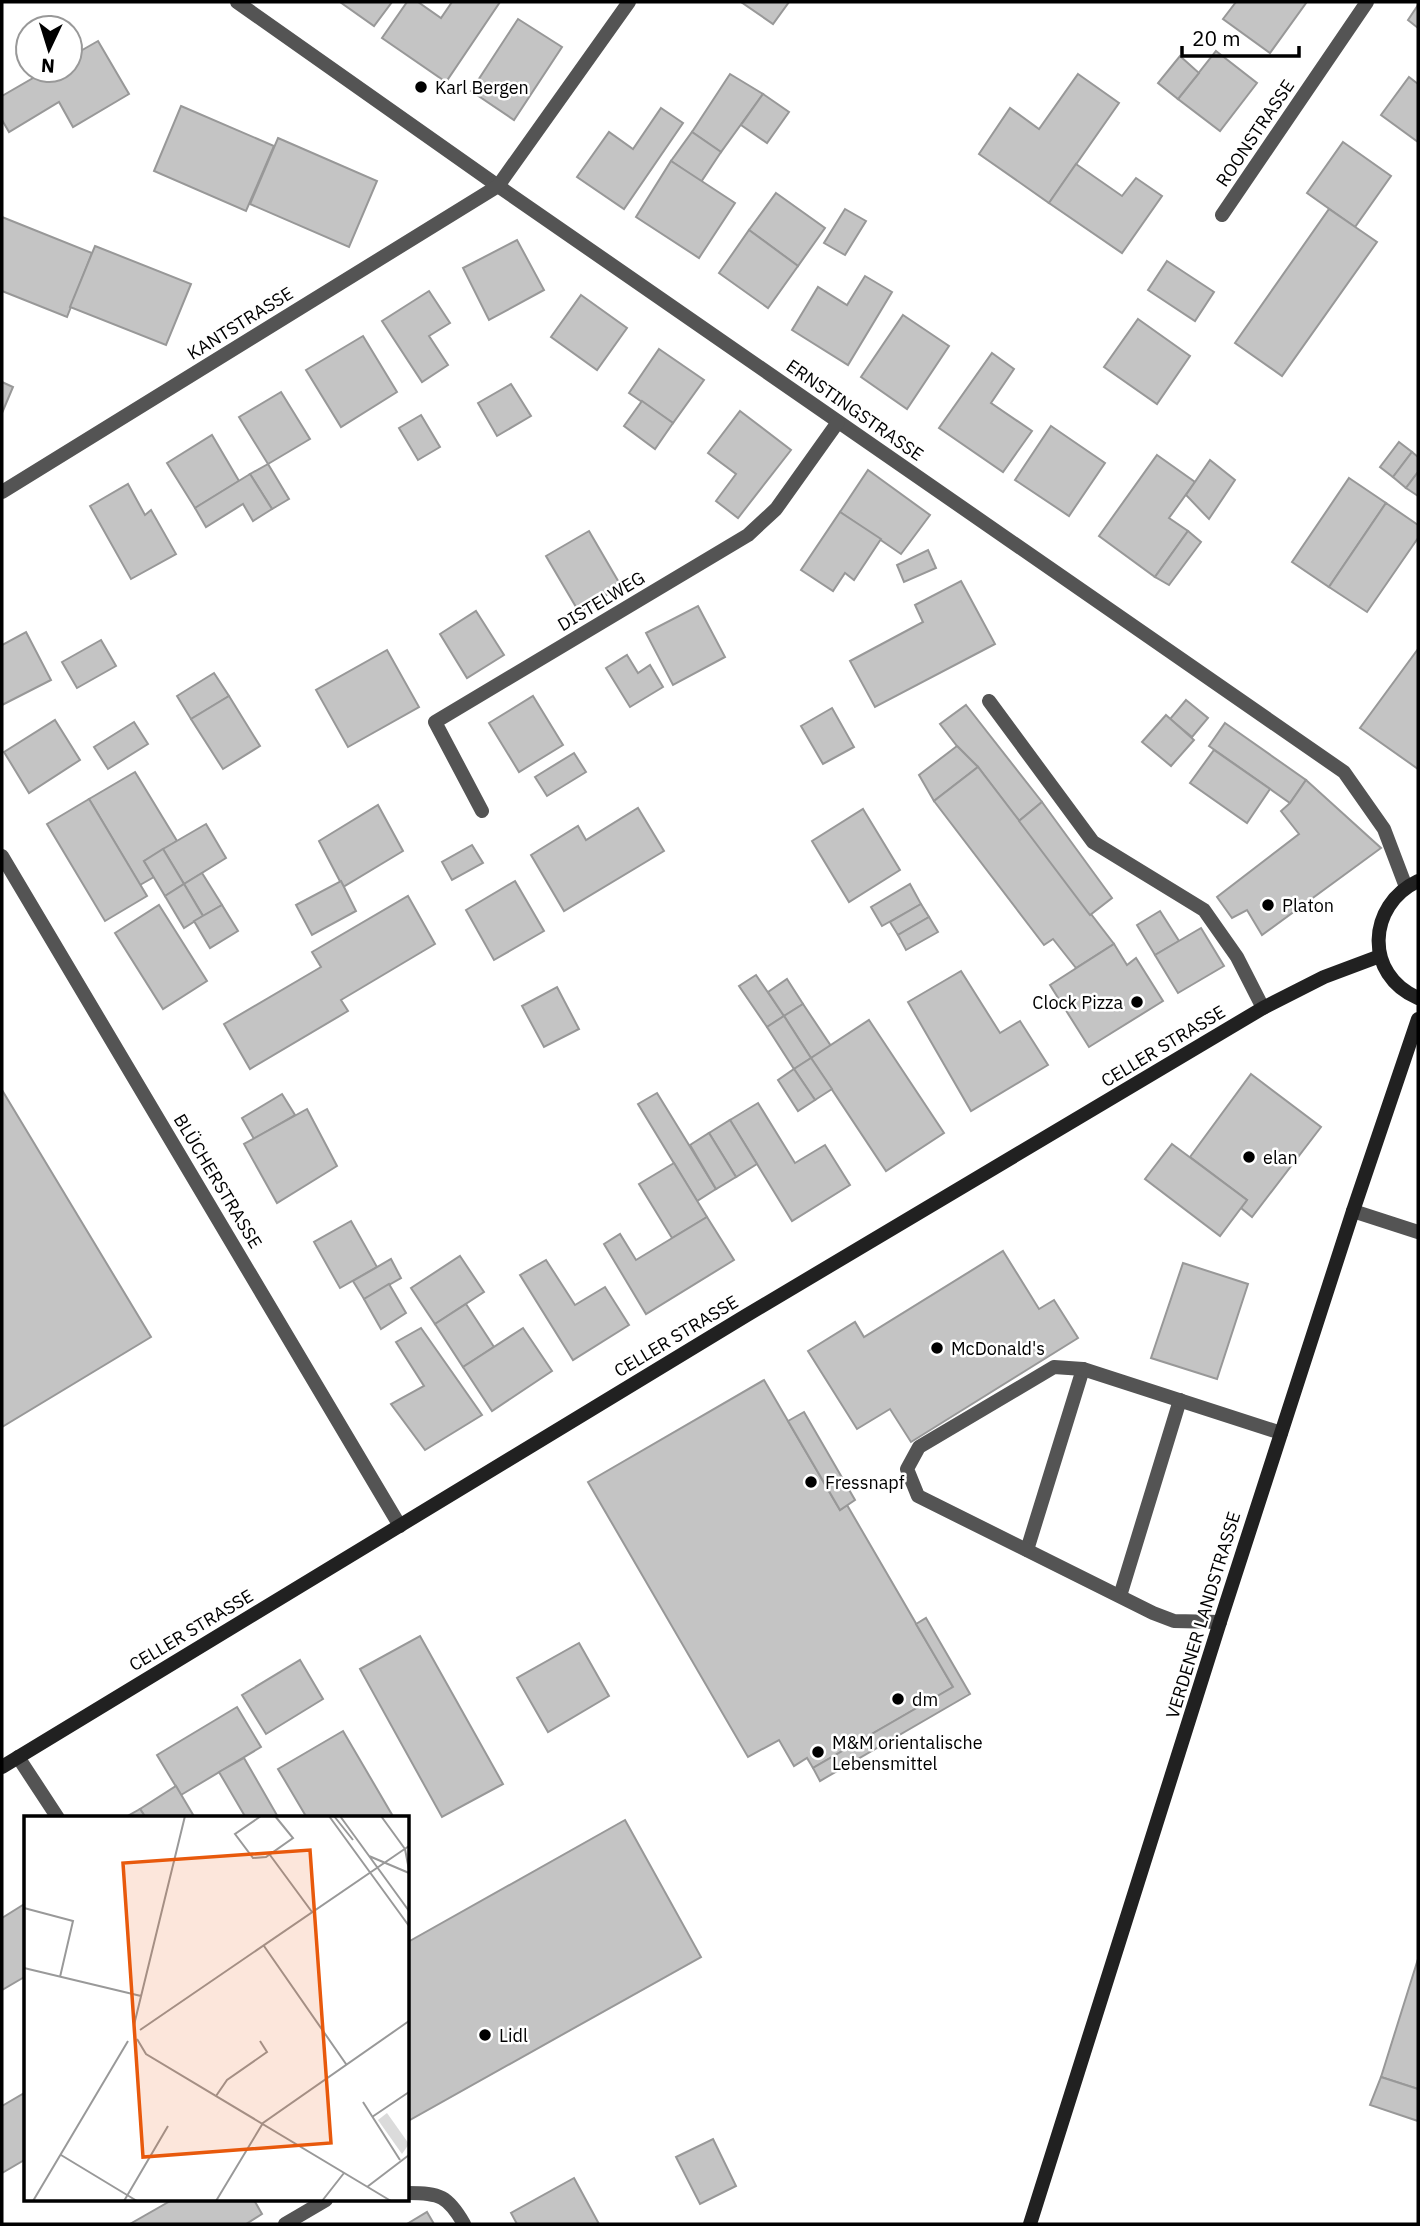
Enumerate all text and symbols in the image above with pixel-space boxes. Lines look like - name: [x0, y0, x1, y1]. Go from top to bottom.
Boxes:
- north arrow: [14, 14, 84, 84]
- scale bar: [1182, 14, 1299, 58]
- text: 20 m: [1192, 24, 1241, 52]
- text: N: [40, 54, 56, 78]
- street label: ROONSTRASSE: [1211, 75, 1299, 191]
- place label: Karl Bergen: [435, 76, 529, 99]
- marker: Karl Bergen: [413, 79, 429, 95]
- street label: KANTSTRASSE: [183, 281, 297, 365]
- street label: ERNSTINGSTRASSE: [782, 354, 928, 466]
- street label: DISTELWEG: [553, 566, 649, 636]
- place label: Platon: [1282, 894, 1334, 917]
- marker: Platon: [1260, 897, 1276, 913]
- place label: Clock Pizza: [1032, 991, 1123, 1014]
- marker: Clock Pizza: [1129, 994, 1145, 1010]
- street label: CELLER STRASSE: [1097, 1000, 1229, 1092]
- street label: BLÜCHERSTRASSE: [169, 1109, 267, 1253]
- place label: elan: [1263, 1146, 1298, 1169]
- marker: elan: [1241, 1149, 1257, 1165]
- street label: CELLER STRASSE: [610, 1290, 742, 1382]
- place label: McDonald's: [951, 1337, 1045, 1360]
- marker: McDonald's: [929, 1340, 945, 1356]
- place label: Fressnapf: [825, 1471, 905, 1494]
- marker: Fressnapf: [803, 1474, 819, 1490]
- street label: VERDENER LANDSTRASSE: [1161, 1509, 1245, 1721]
- street label: CELLER STRASSE: [125, 1584, 257, 1676]
- place label: dm: [912, 1688, 938, 1711]
- marker: dm: [890, 1691, 906, 1707]
- place label: M&M orientalische Lebensmittel: [832, 1731, 983, 1775]
- marker: M&M orientalische Lebensmittel: [810, 1744, 826, 1760]
- inset map: [24, 1816, 410, 2202]
- place label: Lidl: [499, 2024, 528, 2047]
- marker: Lidl: [477, 2027, 493, 2043]

